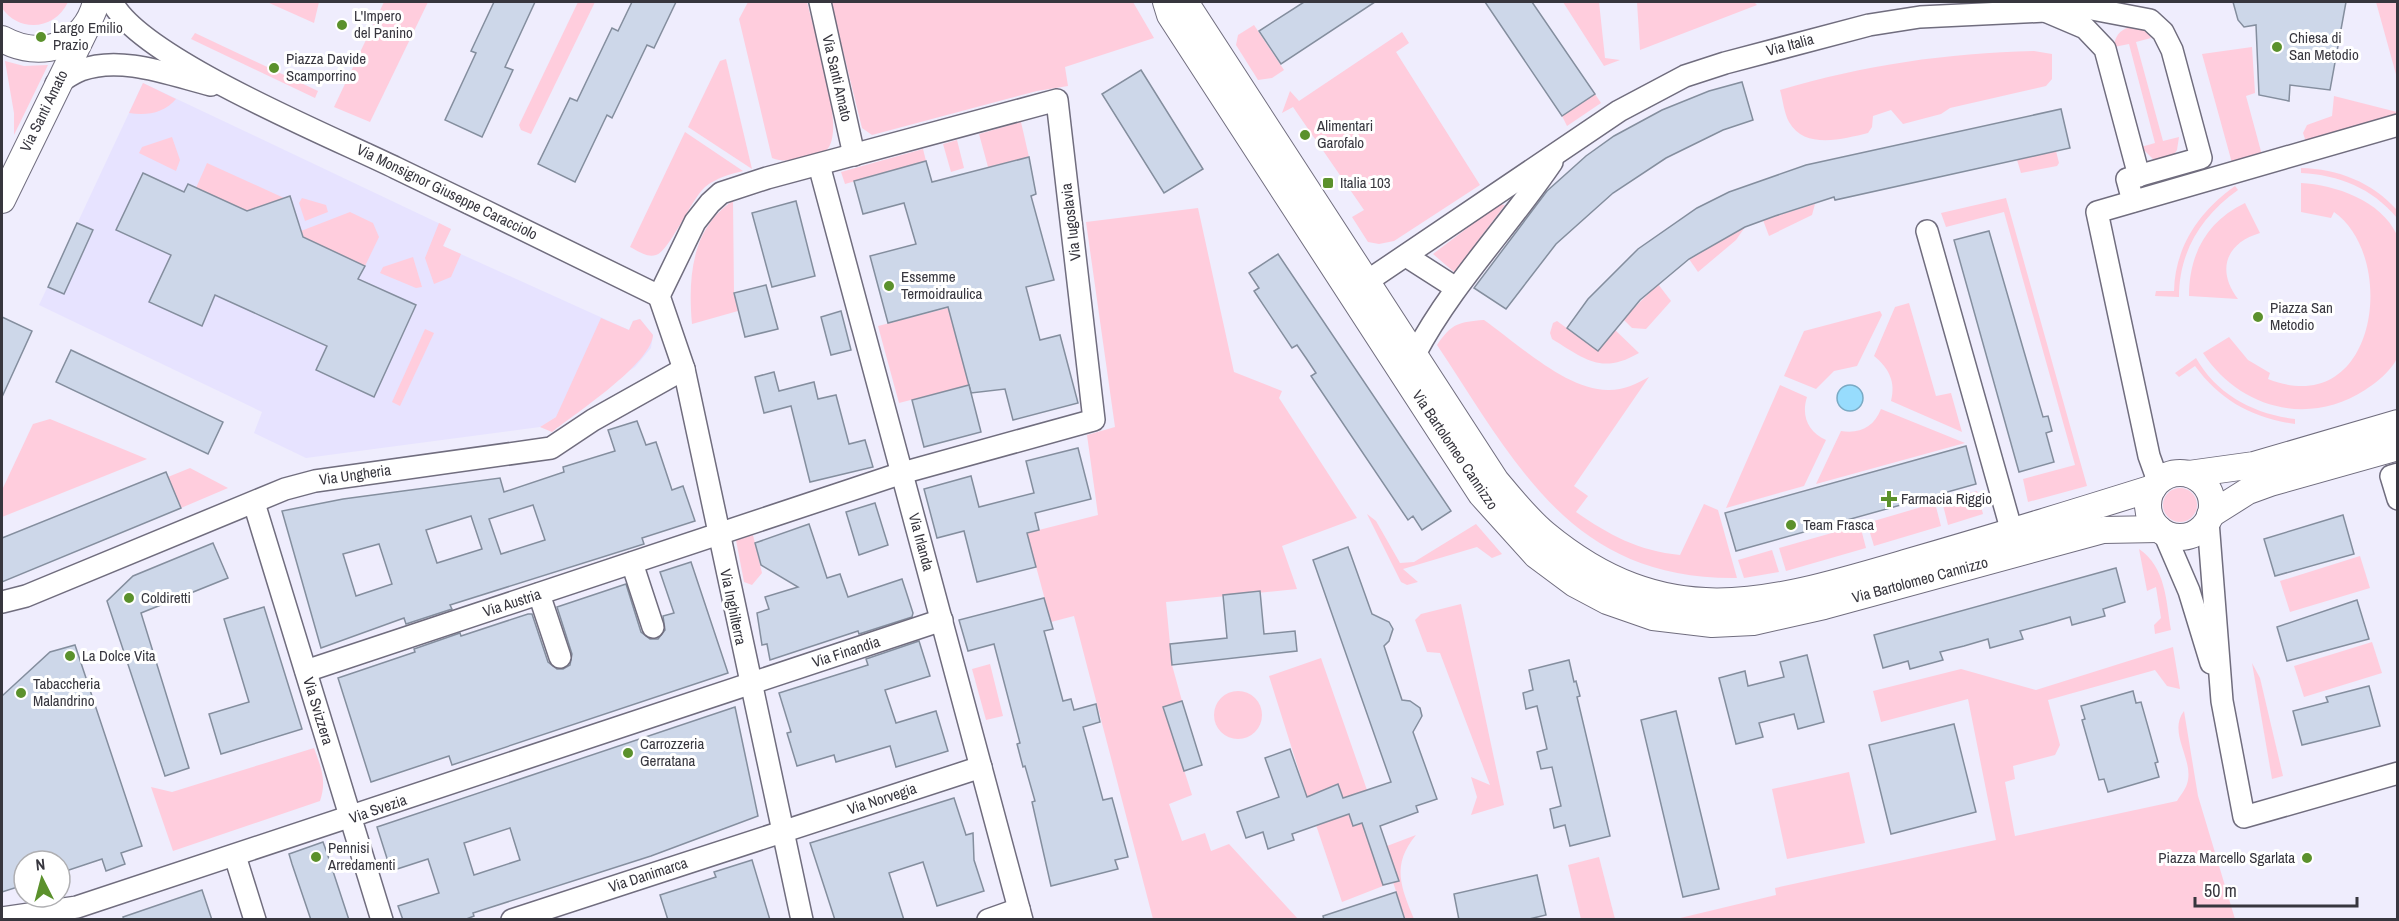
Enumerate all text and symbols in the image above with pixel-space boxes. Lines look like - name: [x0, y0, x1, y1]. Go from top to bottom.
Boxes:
- place label: L'Impero del Panino: [354, 5, 413, 43]
- place label: Largo Emilio Prazio: [53, 17, 123, 55]
- marker: L'Impero del Panino: [335, 18, 349, 32]
- place label: Chiesa di San Metodio: [2289, 27, 2359, 65]
- street label: Via Italia: [1764, 28, 1816, 61]
- marker: Largo Emilio Prazio: [34, 30, 48, 44]
- street label: Via Santi Amato: [817, 32, 858, 124]
- marker: Chiesa di San Metodio: [2270, 40, 2284, 54]
- place label: Piazza Davide Scamporrino: [286, 48, 366, 86]
- marker: Piazza Davide Scamporrino: [267, 61, 281, 75]
- street label: Via Santi Amato: [15, 66, 72, 155]
- place label: Alimentari Garofalo: [1316, 115, 1373, 153]
- marker: Alimentari Garofalo: [1298, 128, 1312, 142]
- street label: Via Monsignor Giuseppe Caracciolo: [353, 139, 541, 245]
- place label: Italia 103: [1340, 172, 1391, 193]
- marker: Italia 103: [1321, 176, 1335, 190]
- street label: Via Iugoslavia: [1055, 182, 1086, 262]
- place label: Essemme Termoidraulica: [901, 266, 983, 304]
- marker: Essemme Termoidraulica: [882, 279, 896, 293]
- place label: Piazza San Metodio: [2270, 297, 2333, 335]
- marker: Piazza San Metodio: [2251, 310, 2265, 324]
- street label: Via Bartolomeo Cannizzo: [1408, 386, 1503, 514]
- street label: Via Ungheria: [318, 459, 392, 490]
- place label: Farmacia Riggio: [1901, 488, 1992, 509]
- marker: Farmacia Riggio: [1882, 492, 1896, 506]
- street label: Via Irlanda: [904, 511, 939, 573]
- place label: Team Frasca: [1803, 514, 1874, 535]
- marker: Team Frasca: [1784, 518, 1798, 532]
- street label: Via Bartolomeo Cannizzo: [1850, 551, 1990, 608]
- street label: Via Inghilterra: [715, 567, 752, 647]
- street label: Via Austria: [480, 583, 544, 622]
- place label: Coldiretti: [141, 587, 191, 608]
- marker: Coldiretti: [122, 591, 136, 605]
- street label: Via Finandia: [809, 631, 883, 672]
- place label: La Dolce Vita: [82, 645, 156, 666]
- marker: La Dolce Vita: [63, 649, 77, 663]
- place label: Tabaccheria Malandrino: [33, 673, 100, 711]
- street label: Via Svizzera: [298, 675, 339, 747]
- marker: Tabaccheria Malandrino: [14, 686, 28, 700]
- place label: Carrozzeria Gerratana: [640, 733, 704, 771]
- marker: Carrozzeria Gerratana: [621, 746, 635, 760]
- street label: Via Norvegia: [845, 777, 919, 820]
- street label: Via Svezia: [346, 789, 409, 828]
- place label: Pennisi Arredamenti: [327, 837, 396, 875]
- place label: Piazza Marcello Sgarlata: [2158, 847, 2295, 868]
- north arrow: [12, 849, 72, 909]
- marker: Pennisi Arredamenti: [309, 850, 323, 864]
- marker: Piazza Marcello Sgarlata: [2300, 851, 2314, 865]
- street label: Via Danimarca: [606, 852, 690, 897]
- text: N: [35, 853, 46, 876]
- scale bar: [2195, 870, 2357, 908]
- text: 50 m: [2204, 878, 2237, 903]

